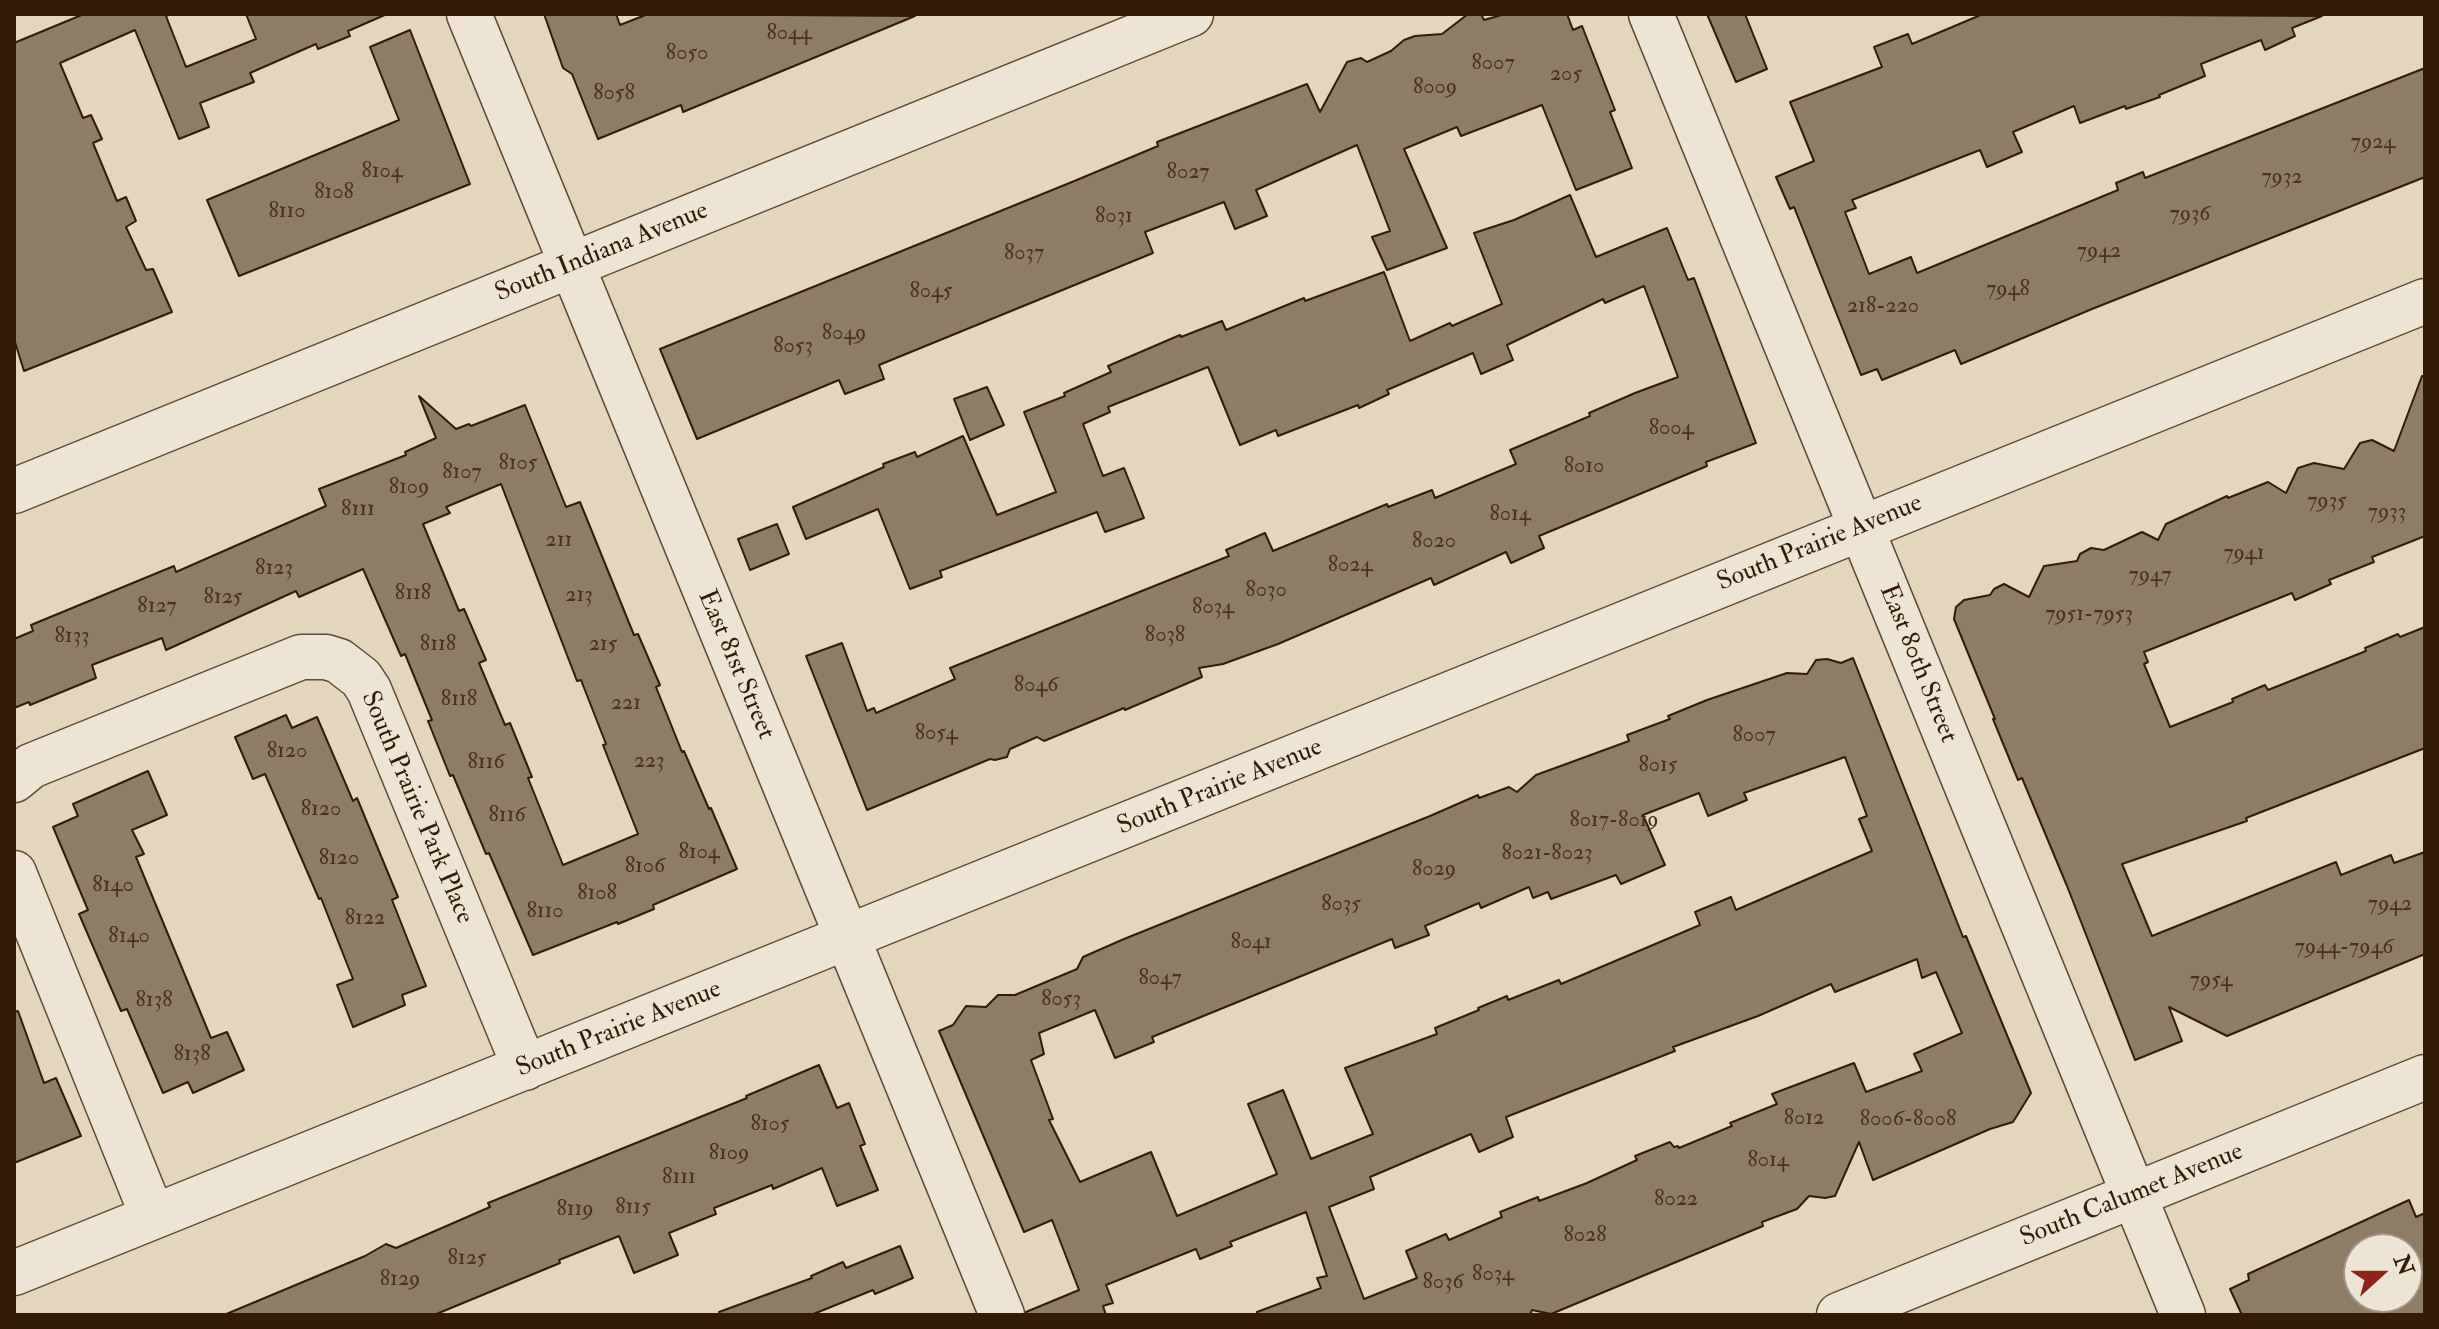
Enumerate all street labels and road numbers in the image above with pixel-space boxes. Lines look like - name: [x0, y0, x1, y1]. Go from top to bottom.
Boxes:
- street label: South Indiana Avenue: [491, 196, 713, 310]
- street label: South Prairie Avenue: [1713, 489, 1927, 599]
- street label: East 80th Street: [1871, 580, 1963, 748]
- street label: East 81st Street: [690, 586, 780, 744]
- street label: South Prairie Park Place: [353, 687, 479, 929]
- street label: South Prairie Avenue: [1113, 733, 1327, 843]
- street label: South Prairie Avenue: [512, 975, 726, 1085]
- street label: South Calumet Avenue: [2016, 1137, 2248, 1255]

